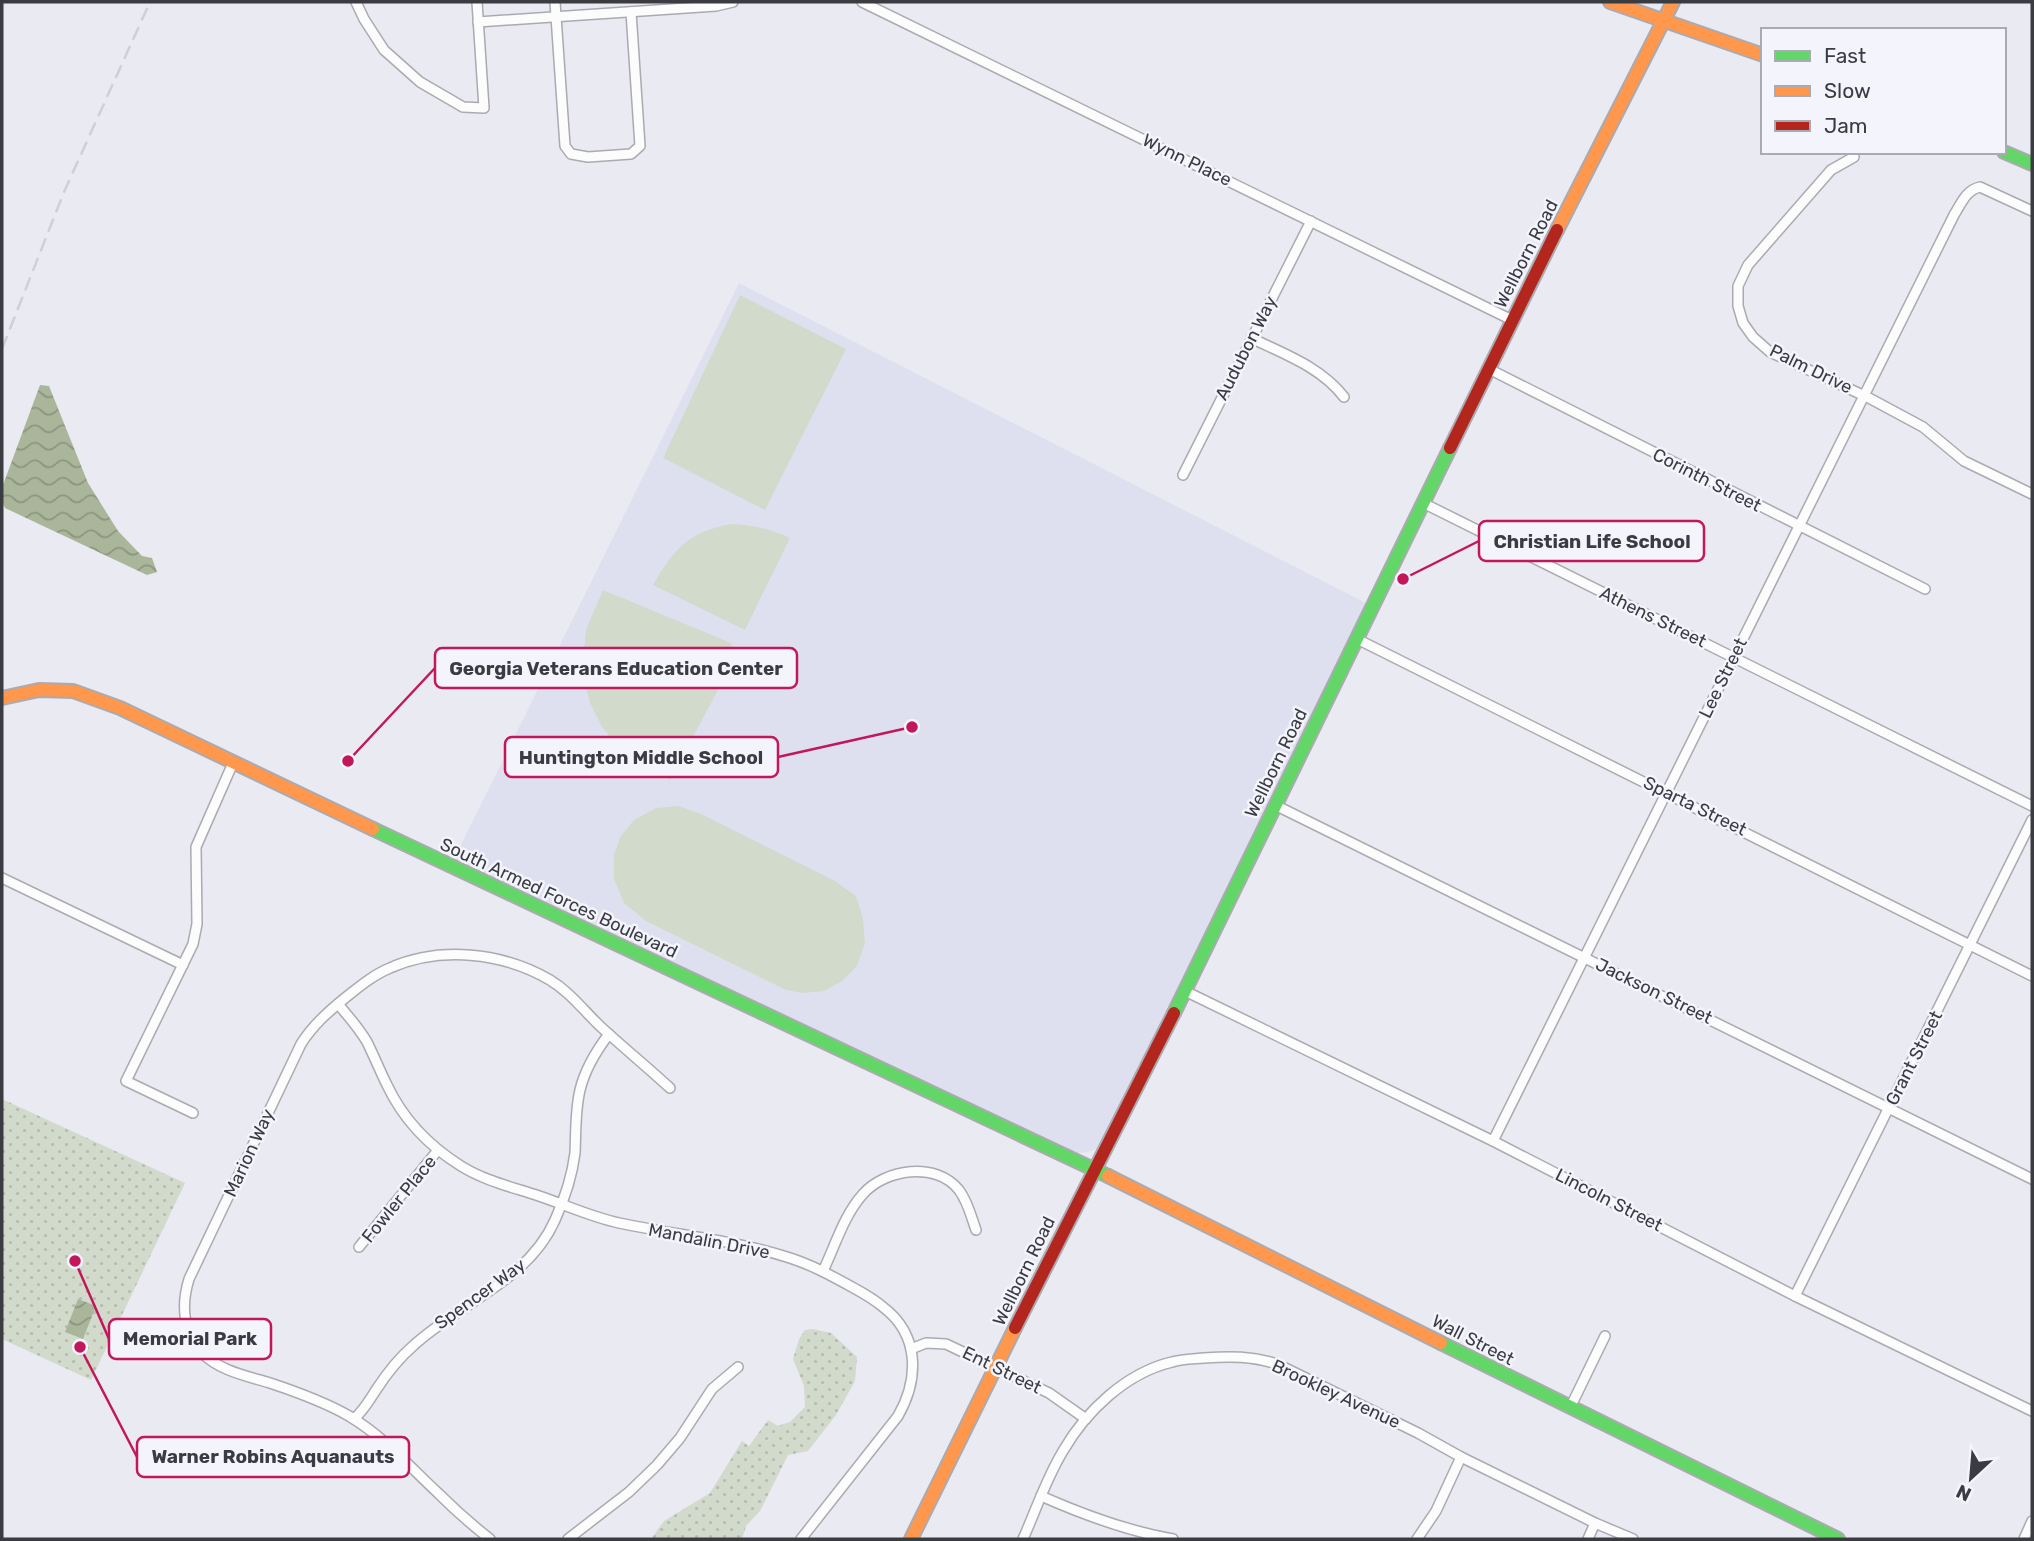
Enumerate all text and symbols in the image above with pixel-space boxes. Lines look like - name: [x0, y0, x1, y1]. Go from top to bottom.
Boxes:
- legend: [1761, 28, 2006, 154]
- text: Fast: [1824, 43, 1866, 68]
- text: Slow: [1824, 78, 1871, 103]
- text: Jam: [1824, 113, 1868, 138]
- street label: Wynn Place: [1139, 129, 1235, 191]
- street label: Wellborn Road: [1489, 196, 1563, 312]
- street label: Audubon Way: [1210, 292, 1282, 404]
- street label: Palm Drive: [1766, 340, 1856, 398]
- street label: Corinth Street: [1649, 443, 1765, 517]
- callout: Christian Life School: [1479, 521, 1704, 561]
- text: Christian Life School: [1493, 530, 1691, 553]
- street label: Athens Street: [1596, 582, 1710, 652]
- street label: Lee Street: [1694, 634, 1752, 722]
- callout: Georgia Veterans Education Center: [435, 648, 797, 688]
- text: Georgia Veterans Education Center: [449, 657, 783, 680]
- street label: Wellborn Road: [1240, 705, 1312, 821]
- callout: Huntington Middle School: [505, 737, 778, 777]
- text: Huntington Middle School: [519, 746, 763, 769]
- street label: Sparta Street: [1640, 772, 1750, 840]
- street label: South Armed Forces Boulevard: [437, 833, 681, 963]
- street label: Jackson Street: [1592, 953, 1716, 1029]
- street label: Grant Street: [1881, 1007, 1947, 1109]
- street label: Marion Way: [219, 1105, 279, 1200]
- street label: Fowler Place: [357, 1151, 441, 1247]
- street label: Lincoln Street: [1552, 1164, 1666, 1236]
- street label: Wellborn Road: [988, 1213, 1060, 1329]
- street label: Mandalin Drive: [646, 1218, 772, 1264]
- street label: Spencer Way: [430, 1254, 530, 1334]
- street label: Wall Street: [1428, 1310, 1518, 1370]
- callout: Memorial Park: [109, 1319, 271, 1359]
- text: Memorial Park: [123, 1327, 257, 1350]
- street label: Ent Street: [959, 1341, 1045, 1399]
- street label: Brookley Avenue: [1268, 1355, 1404, 1433]
- callout: Warner Robins Aquanauts: [137, 1437, 409, 1477]
- north arrow: [1936, 1443, 2006, 1513]
- text: Warner Robins Aquanauts: [151, 1445, 395, 1468]
- text: N: [1953, 1479, 1975, 1506]

